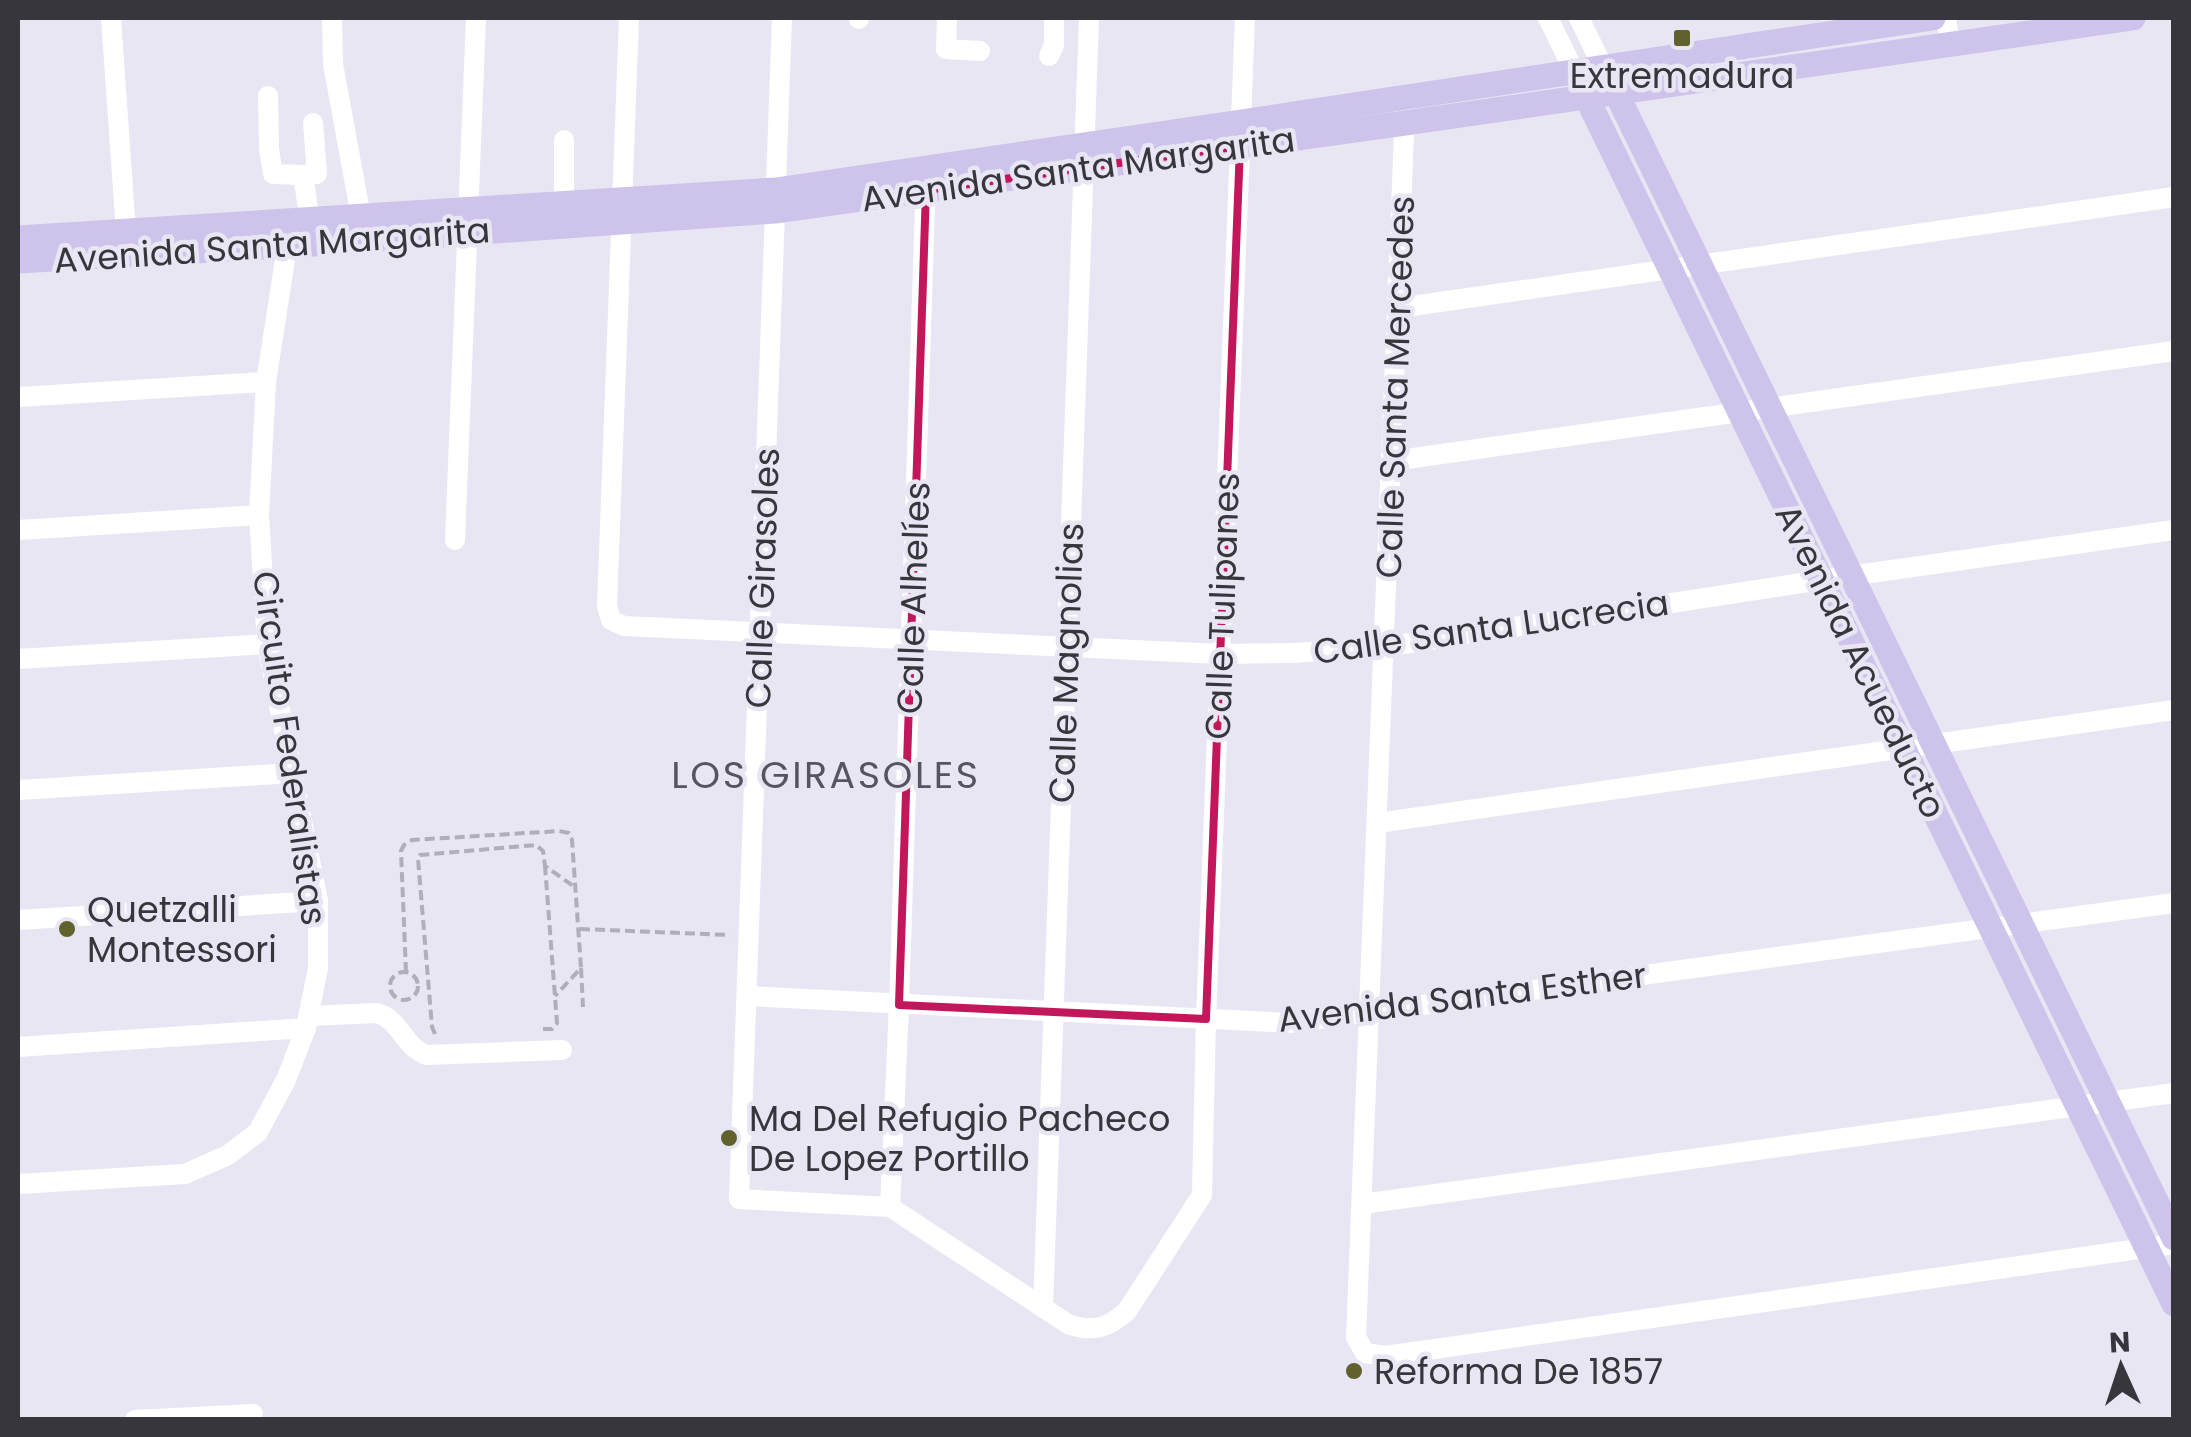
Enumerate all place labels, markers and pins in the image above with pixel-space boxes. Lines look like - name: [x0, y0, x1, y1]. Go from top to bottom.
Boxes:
- marker: Extremadura: [1671, 27, 1693, 49]
- place label: Extremadura: [1570, 51, 1794, 100]
- place label: Quetzalli Montessori: [87, 885, 277, 974]
- marker: Quetzalli Montessori: [56, 918, 78, 940]
- place label: Ma Del Refugio Pacheco De Lopez Portillo: [749, 1094, 1170, 1183]
- marker: Ma Del Refugio Pacheco De Lopez Portillo: [718, 1127, 740, 1149]
- place label: Reforma De 1857: [1374, 1347, 1663, 1396]
- marker: Reforma De 1857: [1343, 1360, 1365, 1382]

